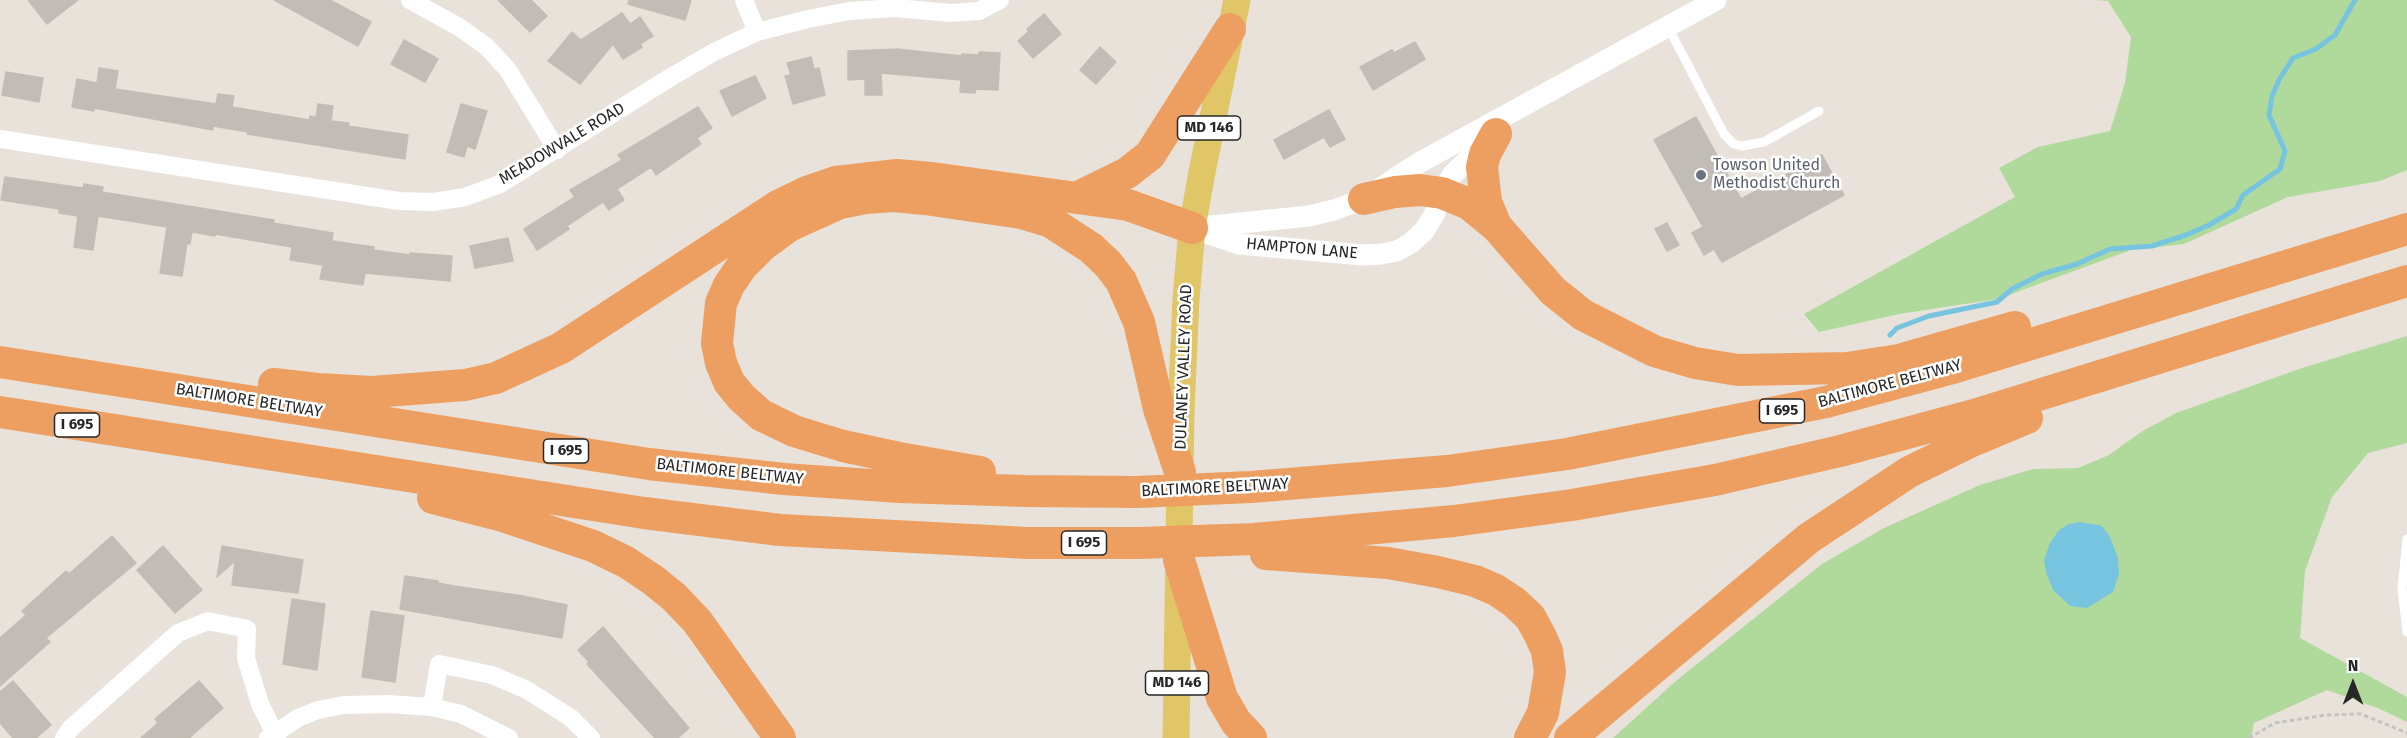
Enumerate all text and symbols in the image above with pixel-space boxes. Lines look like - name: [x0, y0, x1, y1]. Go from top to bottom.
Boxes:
- street label: MEADOWVALE ROAD: [496, 99, 628, 189]
- road number: MD 146: [1178, 116, 1240, 140]
- place label: Towson United Methodist Church: [1713, 156, 1840, 194]
- marker: Towson United Methodist Church: [1694, 168, 1708, 182]
- street label: HAMPTON LANE: [1245, 235, 1359, 263]
- street label: DULANEY VALLEY ROAD: [1172, 284, 1196, 450]
- street label: BALTIMORE BELTWAY: [1816, 356, 1964, 412]
- street label: BALTIMORE BELTWAY: [174, 380, 324, 422]
- road number: I 695: [1760, 399, 1804, 423]
- road number: I 695: [54, 413, 100, 437]
- road number: I 695: [544, 439, 588, 463]
- street label: BALTIMORE BELTWAY: [655, 455, 805, 489]
- street label: BALTIMORE BELTWAY: [1141, 475, 1289, 501]
- road number: I 695: [1062, 531, 1106, 555]
- north arrow: [2323, 654, 2383, 714]
- text: N: [2348, 656, 2358, 675]
- road number: MD 146: [1146, 671, 1208, 695]

